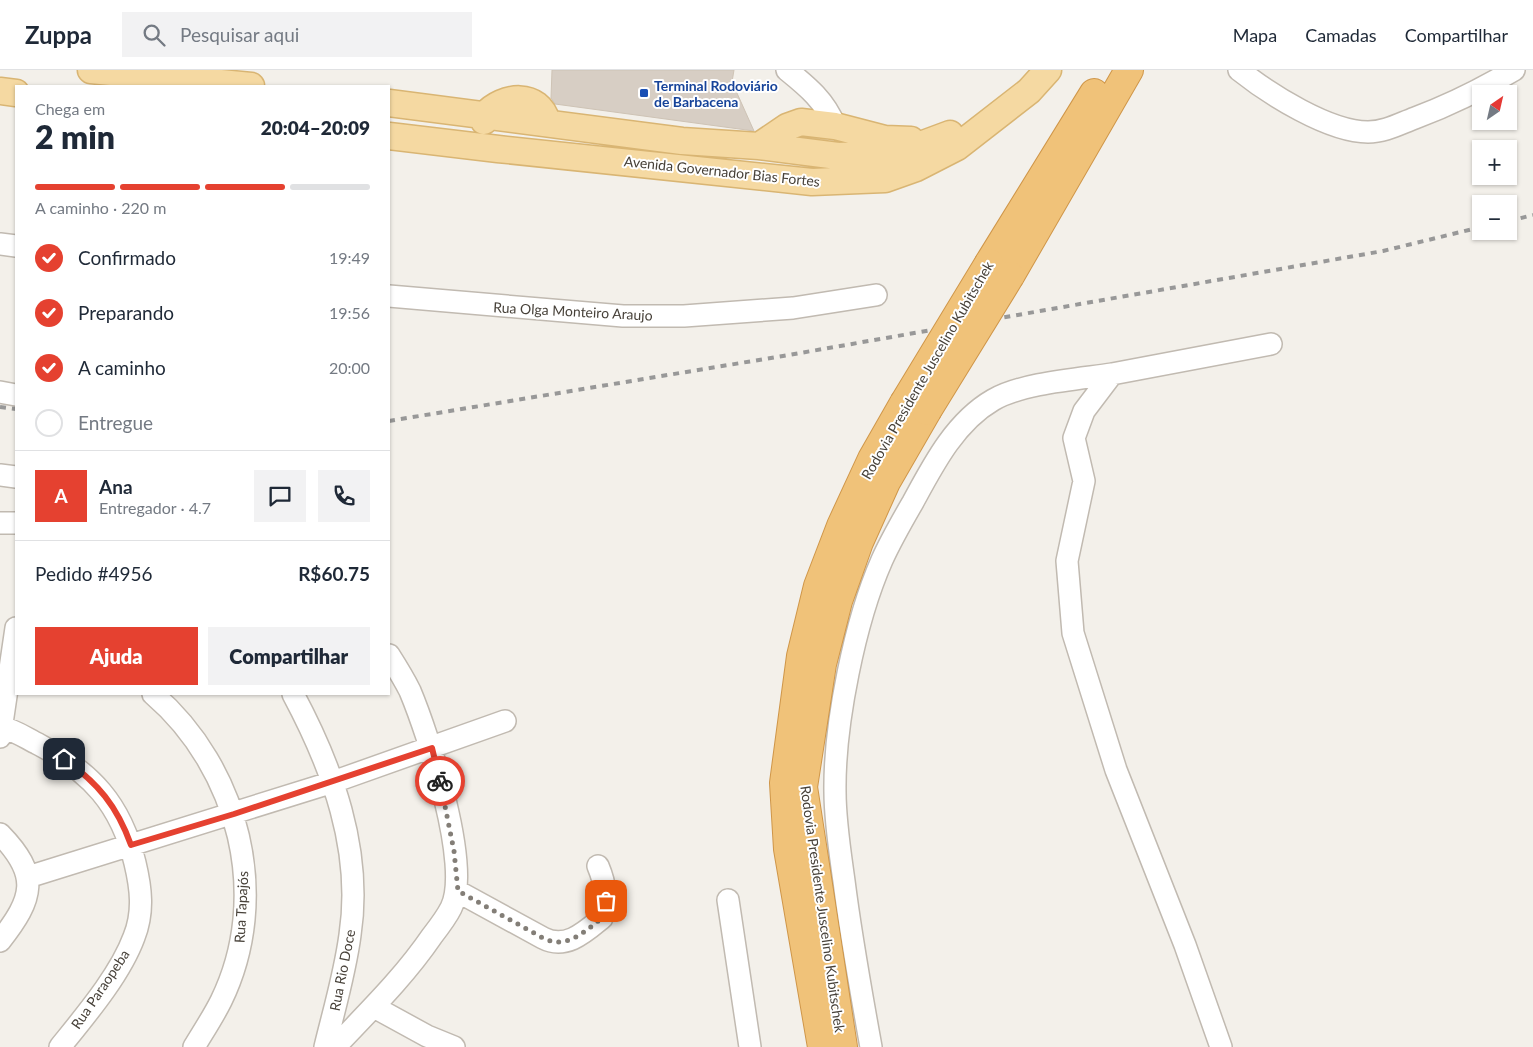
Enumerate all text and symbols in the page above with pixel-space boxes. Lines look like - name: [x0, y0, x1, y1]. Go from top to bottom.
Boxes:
- search box: [122, 12, 472, 57]
- text: Zuppa: [25, 20, 92, 49]
- icon: search: [140, 21, 168, 49]
- text: Pesquisar aqui: [180, 23, 299, 46]
- text: Mapa: [1233, 24, 1277, 46]
- text: Camadas: [1305, 24, 1377, 46]
- text: Compartilhar: [1405, 24, 1508, 46]
- place label: Terminal Rodoviário de Barbacena: [654, 77, 778, 110]
- north arrow: [1472, 85, 1518, 130]
- map controls: [1472, 85, 1517, 240]
- marker: Terminal Rodoviário de Barbacena: [638, 87, 650, 99]
- text: Chega em: [35, 99, 105, 118]
- text: 20:04–20:09: [261, 116, 370, 139]
- text: 2 min: [35, 117, 115, 156]
- button: +: [1472, 140, 1517, 185]
- street label: Avenida Governador Bias Fortes: [623, 152, 821, 190]
- button: −: [1472, 195, 1517, 240]
- text: A caminho · 220 m: [35, 198, 166, 217]
- icon: check: [35, 244, 63, 272]
- text: Confirmado: [78, 246, 176, 269]
- text: 19:49: [329, 248, 370, 267]
- street label: Rodovia Presidente Juscelino Kubitschek: [857, 257, 997, 482]
- street label: Rua Olga Monteiro Araujo: [493, 298, 653, 324]
- icon: check: [35, 299, 63, 327]
- text: Preparando: [78, 301, 174, 324]
- text: 19:56: [329, 303, 370, 322]
- icon: check: [35, 354, 63, 382]
- text: A caminho: [78, 356, 166, 379]
- text: 20:00: [329, 358, 370, 377]
- text: Entregue: [78, 411, 153, 434]
- button: chat: [254, 470, 306, 522]
- button: phone: [318, 470, 370, 522]
- text: Ana: [99, 475, 133, 498]
- text: A: [54, 484, 68, 507]
- text: Entregador · 4.7: [99, 498, 211, 517]
- text: Pedido #4956: [35, 562, 153, 585]
- text: R$60.75: [298, 562, 370, 585]
- button: Ajuda: [35, 627, 198, 685]
- button: Compartilhar: [208, 627, 370, 685]
- pin: [43, 738, 85, 780]
- icon: home: [50, 745, 78, 773]
- courier: [415, 756, 465, 806]
- icon: bike: [426, 767, 454, 795]
- street label: Rodovia Presidente Juscelino Kubitschek: [797, 785, 849, 1034]
- street label: Rua Tapajós: [231, 870, 251, 944]
- pin: [585, 880, 627, 922]
- icon: bag: [592, 887, 620, 915]
- street label: Rua Rio Doce: [326, 928, 358, 1012]
- street label: Rua Paraopeba: [67, 946, 133, 1032]

